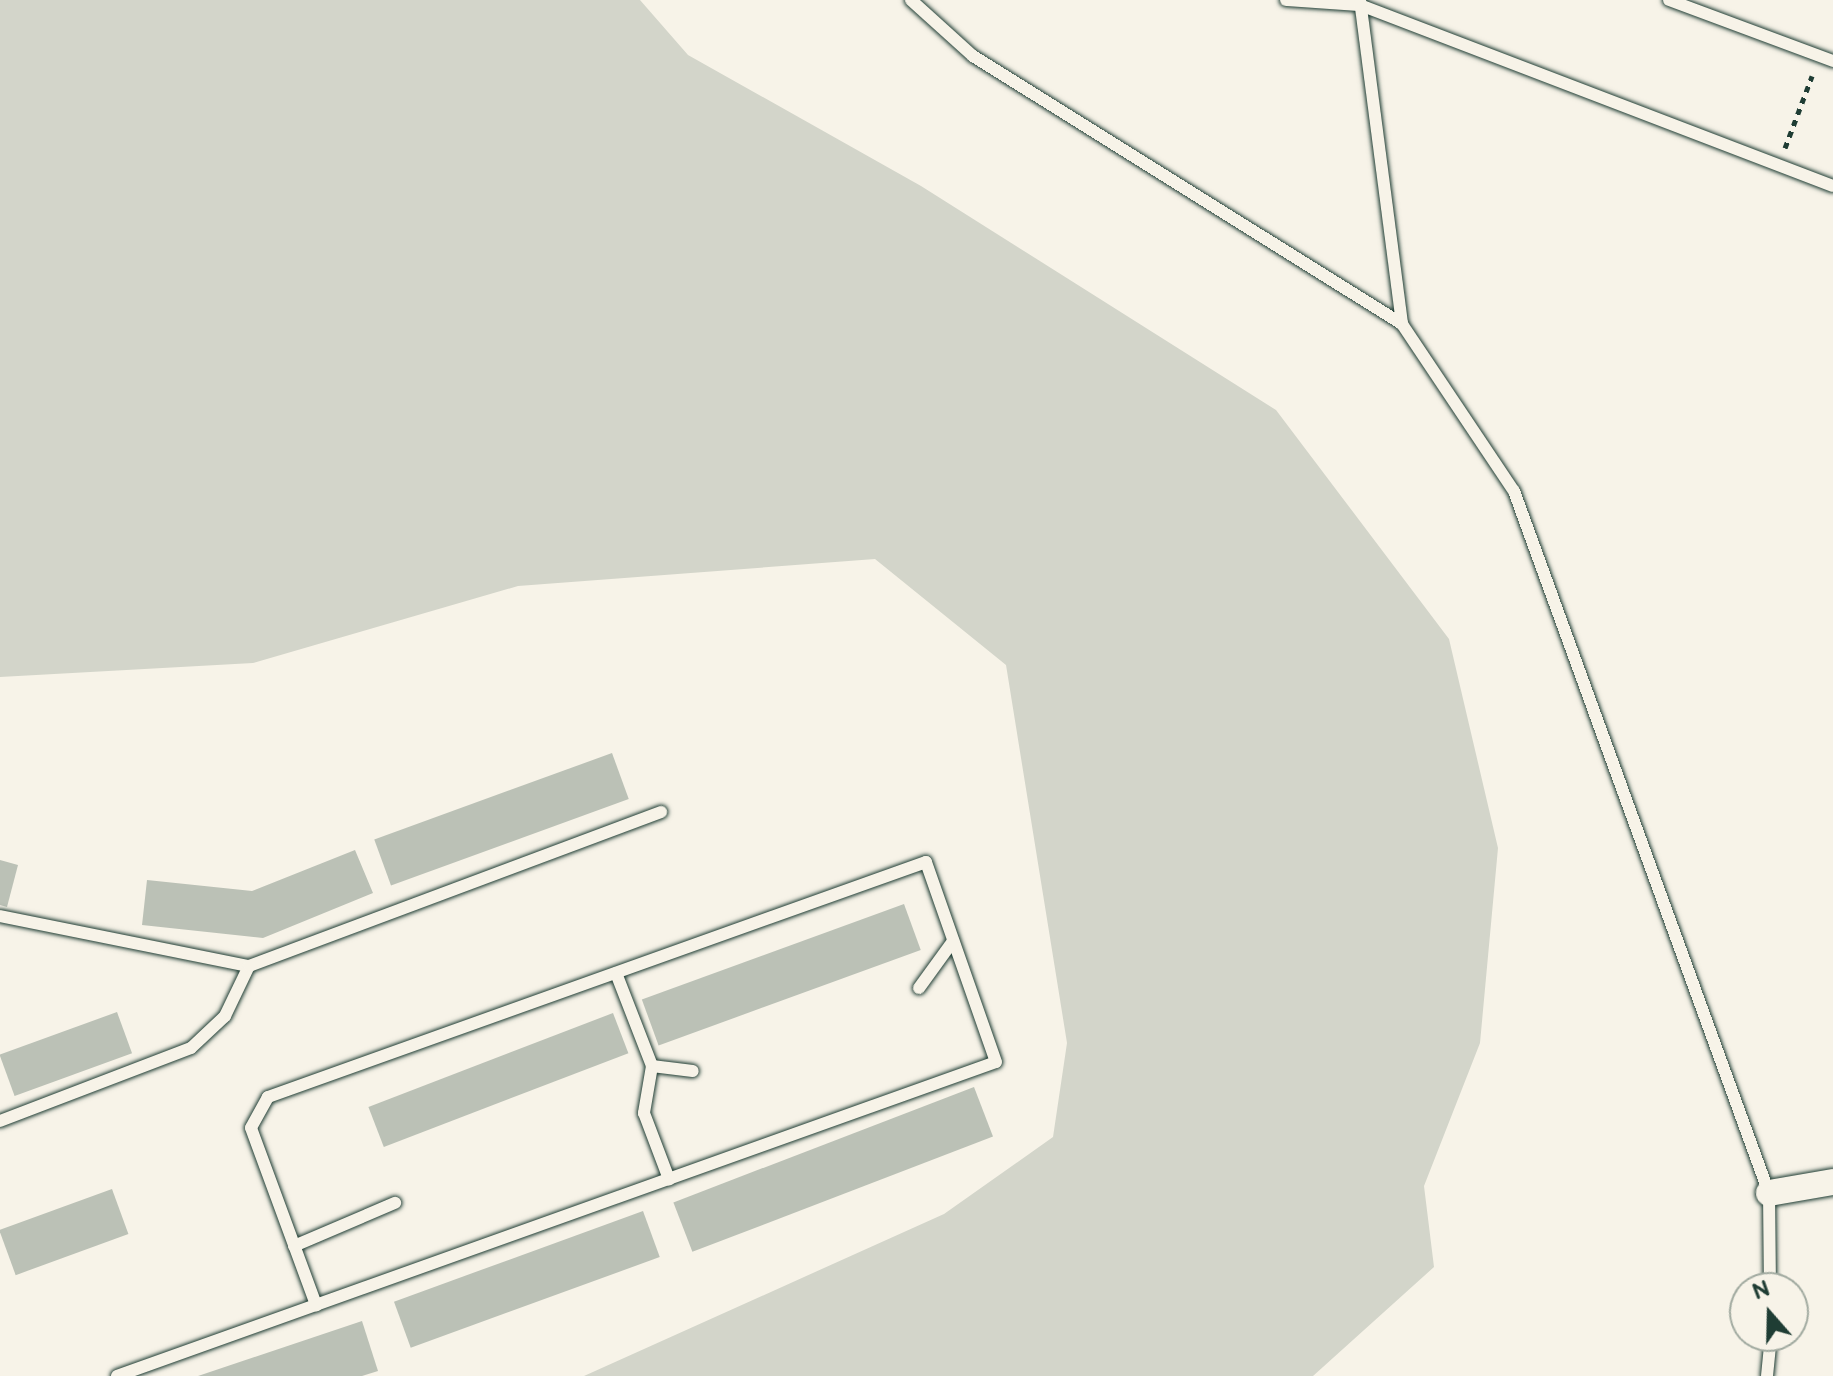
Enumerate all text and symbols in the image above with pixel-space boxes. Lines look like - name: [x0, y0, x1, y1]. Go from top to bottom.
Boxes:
- north arrow: [1729, 1272, 1809, 1352]
- text: N: [1749, 1275, 1774, 1306]

